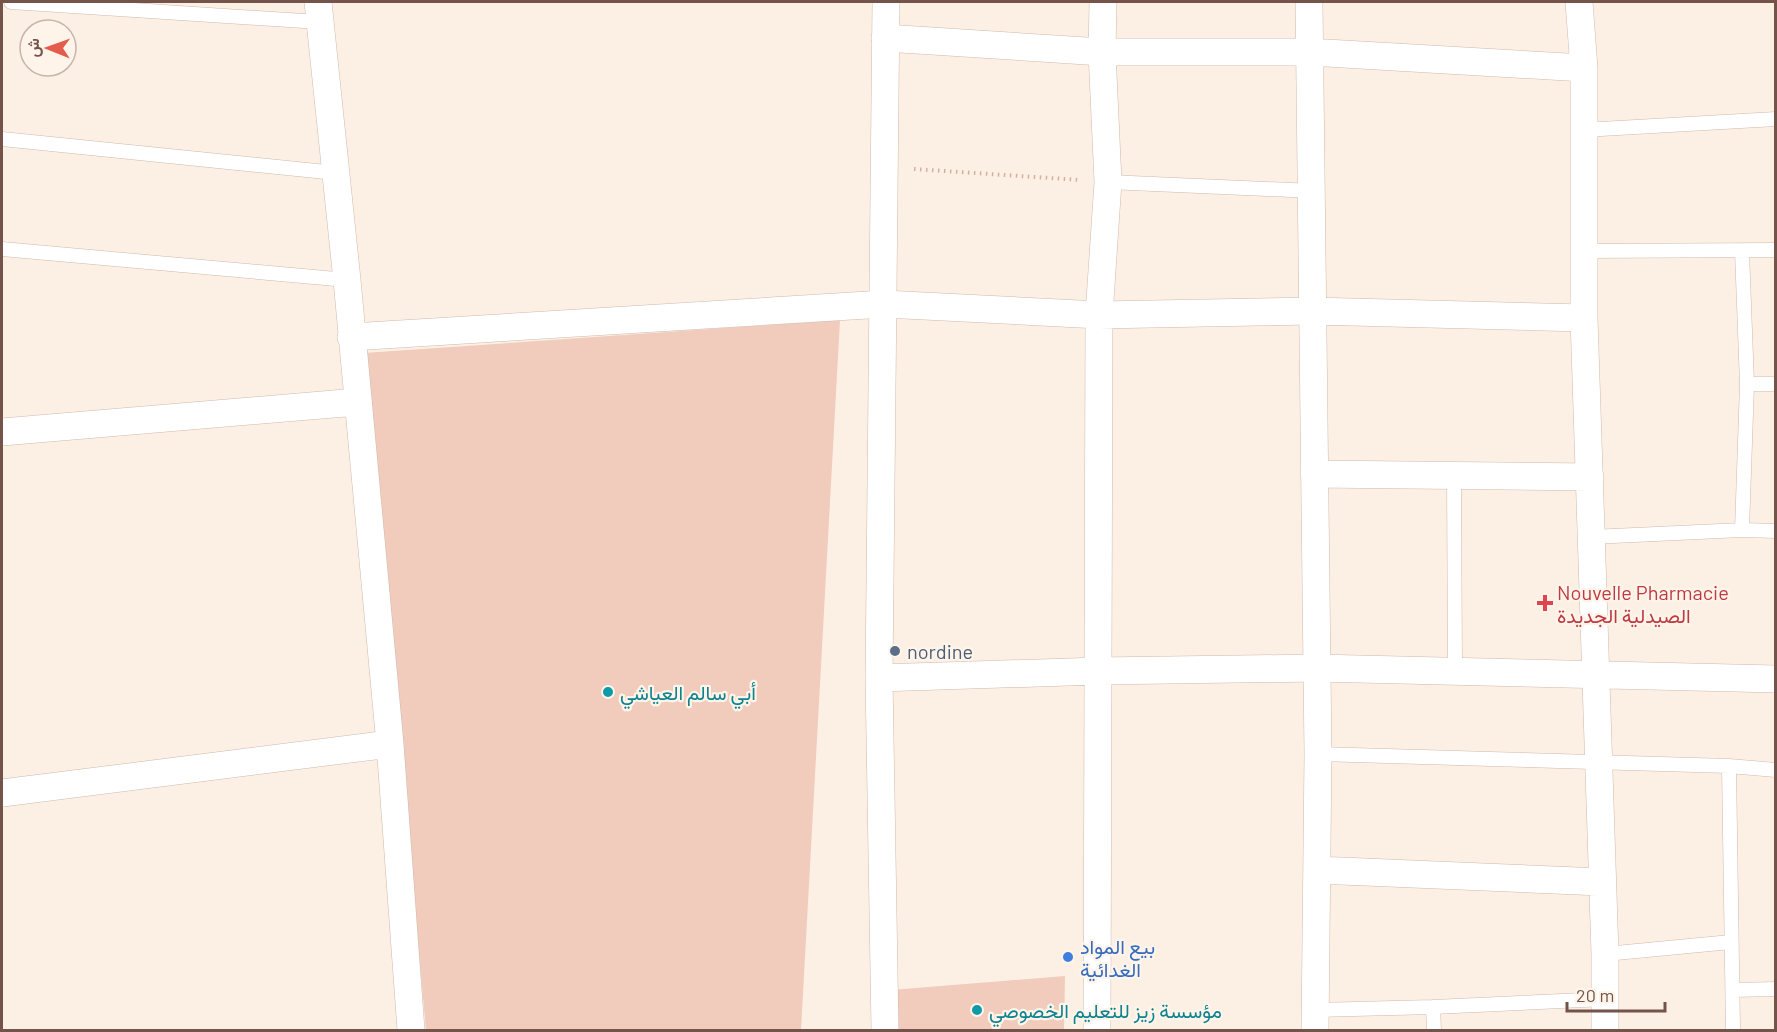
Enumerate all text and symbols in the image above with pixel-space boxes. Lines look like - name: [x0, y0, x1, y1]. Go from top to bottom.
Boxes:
- north arrow: [18, 18, 78, 78]
- text: ش: [23, 38, 43, 58]
- place label: Nouvelle Pharmacie الصيدلية الجديدة: [1557, 580, 1729, 628]
- marker: Nouvelle Pharmacie الصيدلية الجديدة: [1538, 596, 1552, 610]
- place label: nordine: [907, 639, 973, 663]
- marker: nordine: [888, 644, 902, 658]
- place label: أبي سالم العياشي: [620, 680, 756, 710]
- marker: أبي سالم العياشي: [601, 685, 615, 699]
- place label: بيع المواد الغدائية: [1080, 934, 1155, 982]
- marker: بيع المواد الغدائية: [1061, 950, 1075, 964]
- scale bar: [1567, 975, 1664, 1013]
- text: 20 m: [1576, 984, 1614, 1006]
- place label: مؤسسة زيز للتعليم الخصوصي: [989, 998, 1222, 1028]
- marker: مؤسسة زيز للتعليم الخصوصي: [970, 1003, 984, 1017]

